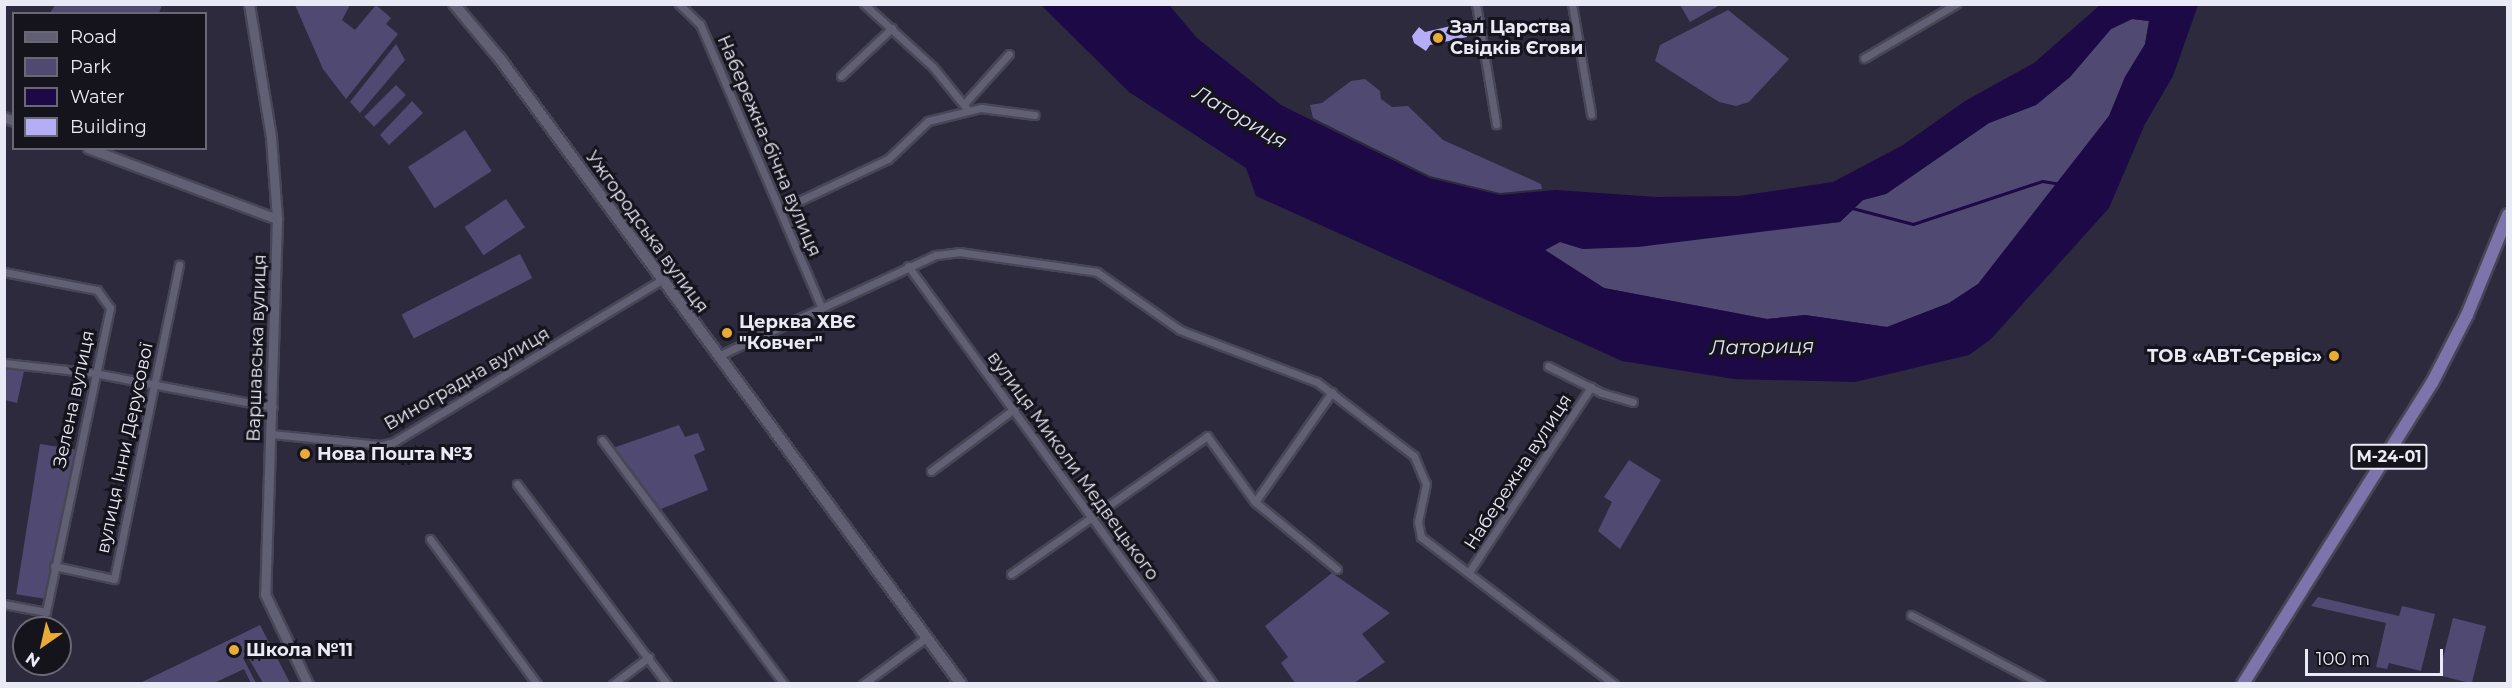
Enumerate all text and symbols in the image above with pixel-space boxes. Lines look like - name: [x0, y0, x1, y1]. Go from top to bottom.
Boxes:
- legend: [12, 12, 207, 150]
- place label: Зал Царства Свідків Єгови: [1450, 17, 1583, 60]
- text: Road: [70, 26, 117, 48]
- marker: Зал Царства Свідків Єгови: [1431, 31, 1445, 45]
- street label: Набережна-бічна вулиця: [712, 32, 826, 260]
- text: Park: [70, 56, 111, 78]
- water label: Латориця: [1189, 80, 1291, 154]
- text: Water: [70, 86, 125, 108]
- text: Building: [70, 116, 147, 138]
- street label: Ужгородська вулиця: [581, 147, 713, 317]
- street label: Варшавська вулиця: [243, 254, 271, 442]
- place label: Церква ХВЄ "Ковчег": [739, 312, 856, 354]
- street label: Виноградна вулиця: [380, 323, 554, 435]
- marker: Церква ХВЄ "Ковчег": [720, 326, 734, 340]
- street label: Зелена вулиця: [49, 329, 99, 469]
- water label: Латориця: [1709, 334, 1815, 360]
- street label: вулиця Інни Дерусової: [92, 341, 158, 555]
- place label: ТОВ «АВТ-Сервіс»: [2147, 345, 2322, 367]
- street label: вулиця Миколи Медвецького: [983, 347, 1163, 585]
- marker: ТОВ «АВТ-Сервіс»: [2327, 349, 2341, 363]
- street label: Набережна вулиця: [1460, 390, 1576, 554]
- place label: Нова Пошта №3: [317, 443, 473, 465]
- road number: М-24-01: [2350, 444, 2428, 470]
- marker: Нова Пошта №3: [298, 447, 312, 461]
- north arrow: [12, 616, 72, 676]
- scale bar: [2308, 637, 2446, 675]
- place label: Школа №11: [246, 639, 353, 661]
- marker: Школа №11: [227, 643, 241, 657]
- text: N: [22, 648, 43, 671]
- text: 100 m: [2316, 648, 2370, 670]

